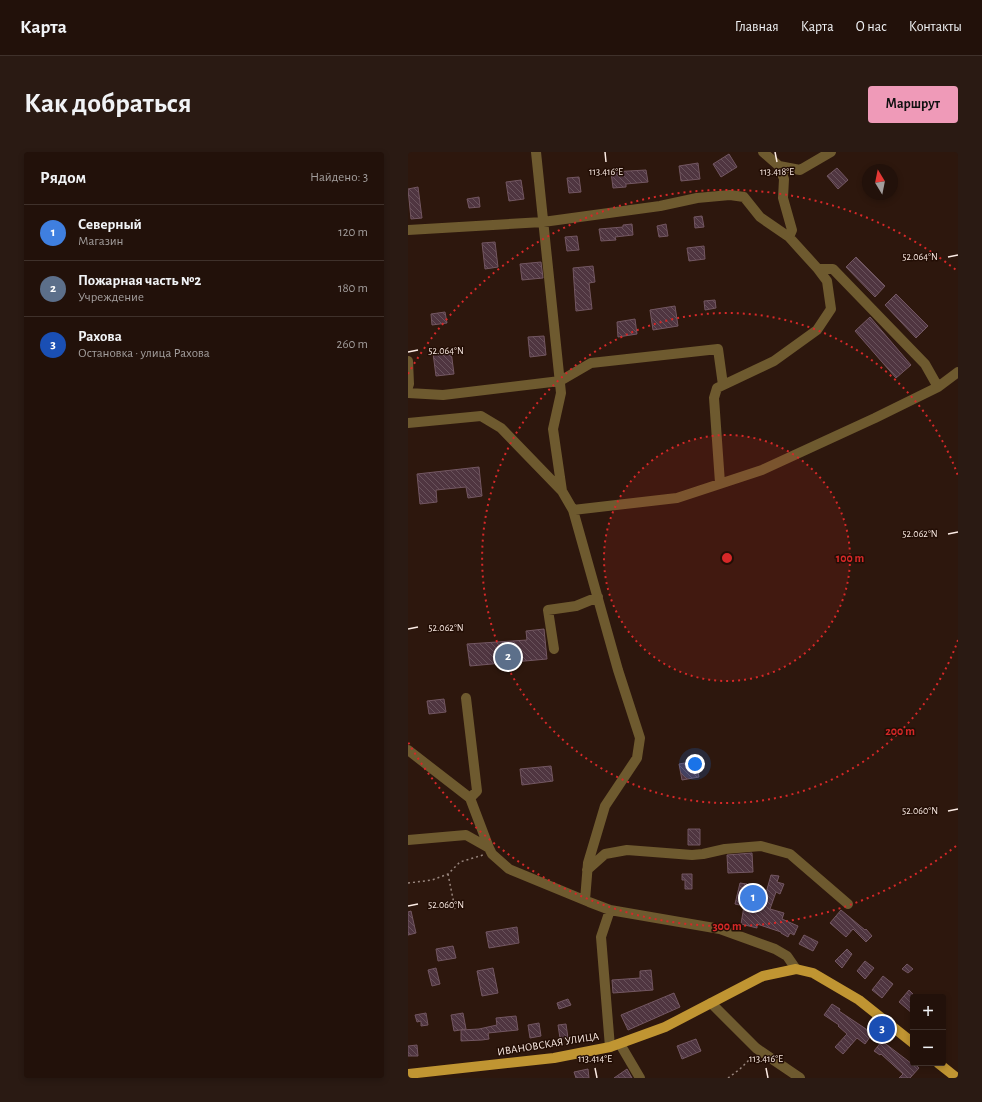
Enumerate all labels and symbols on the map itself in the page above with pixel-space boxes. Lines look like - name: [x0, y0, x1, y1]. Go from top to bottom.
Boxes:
- north arrow: [862, 164, 898, 200]
- text: 113.416°E: [589, 167, 623, 177]
- text: 113.418°E: [760, 167, 794, 177]
- text: 52.064°N: [902, 252, 938, 262]
- text: 52.064°N: [428, 346, 464, 356]
- text: 52.062°N: [902, 529, 938, 539]
- centre of rings: [720, 551, 734, 565]
- text: 100 m: [836, 552, 864, 564]
- text: 52.062°N: [428, 623, 464, 633]
- pin: 2: [495, 642, 521, 672]
- text: 200 m: [885, 725, 915, 737]
- your location: [685, 754, 705, 774]
- text: 52.060°N: [902, 806, 938, 816]
- pin: 1: [740, 883, 766, 913]
- text: 52.060°N: [428, 900, 464, 910]
- text: 300 m: [712, 920, 742, 932]
- pin: 3: [869, 1014, 895, 1044]
- street label: ИВАНОВСКАЯ УЛИЦА: [496, 1030, 600, 1057]
- text: 113.414°E: [578, 1054, 612, 1064]
- text: 113.416°E: [749, 1054, 783, 1064]

